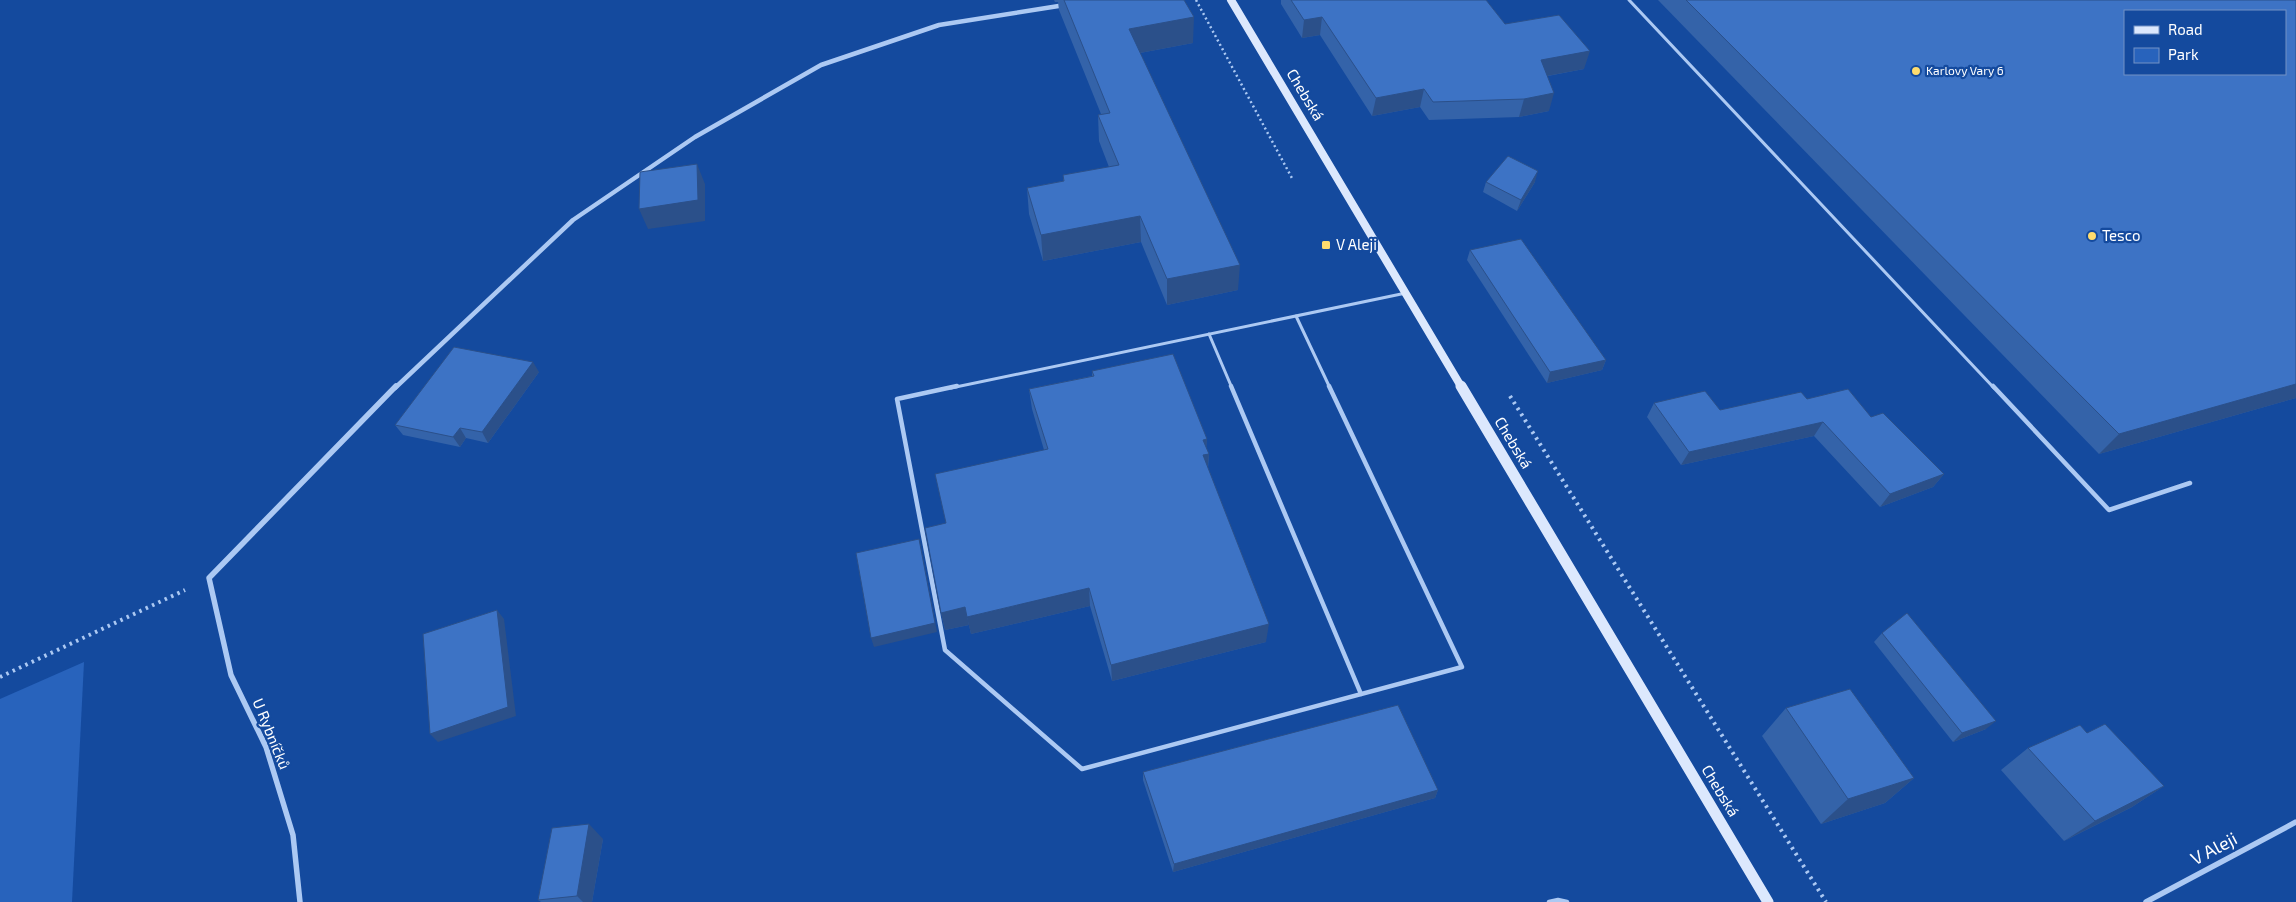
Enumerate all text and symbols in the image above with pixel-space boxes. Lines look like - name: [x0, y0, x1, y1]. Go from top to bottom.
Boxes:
- legend: [2124, 10, 2286, 75]
- text: Road: [2168, 20, 2203, 38]
- text: Park: [2168, 45, 2199, 63]
- place label: Karlovy Vary 6: [1926, 63, 2004, 77]
- street label: Chebská: [1283, 65, 1328, 124]
- marker: Karlovy Vary 6: [1910, 65, 1922, 77]
- place label: Tesco: [2102, 226, 2140, 244]
- marker: Tesco: [2086, 230, 2098, 242]
- place label: V Aleji: [1336, 235, 1377, 254]
- marker: V Aleji: [1320, 239, 1332, 251]
- street label: Chebská: [1491, 413, 1536, 472]
- street label: U Rybníčků: [250, 695, 294, 772]
- street label: Chebská: [1698, 761, 1743, 820]
- street label: V Aleji: [2187, 827, 2240, 869]

